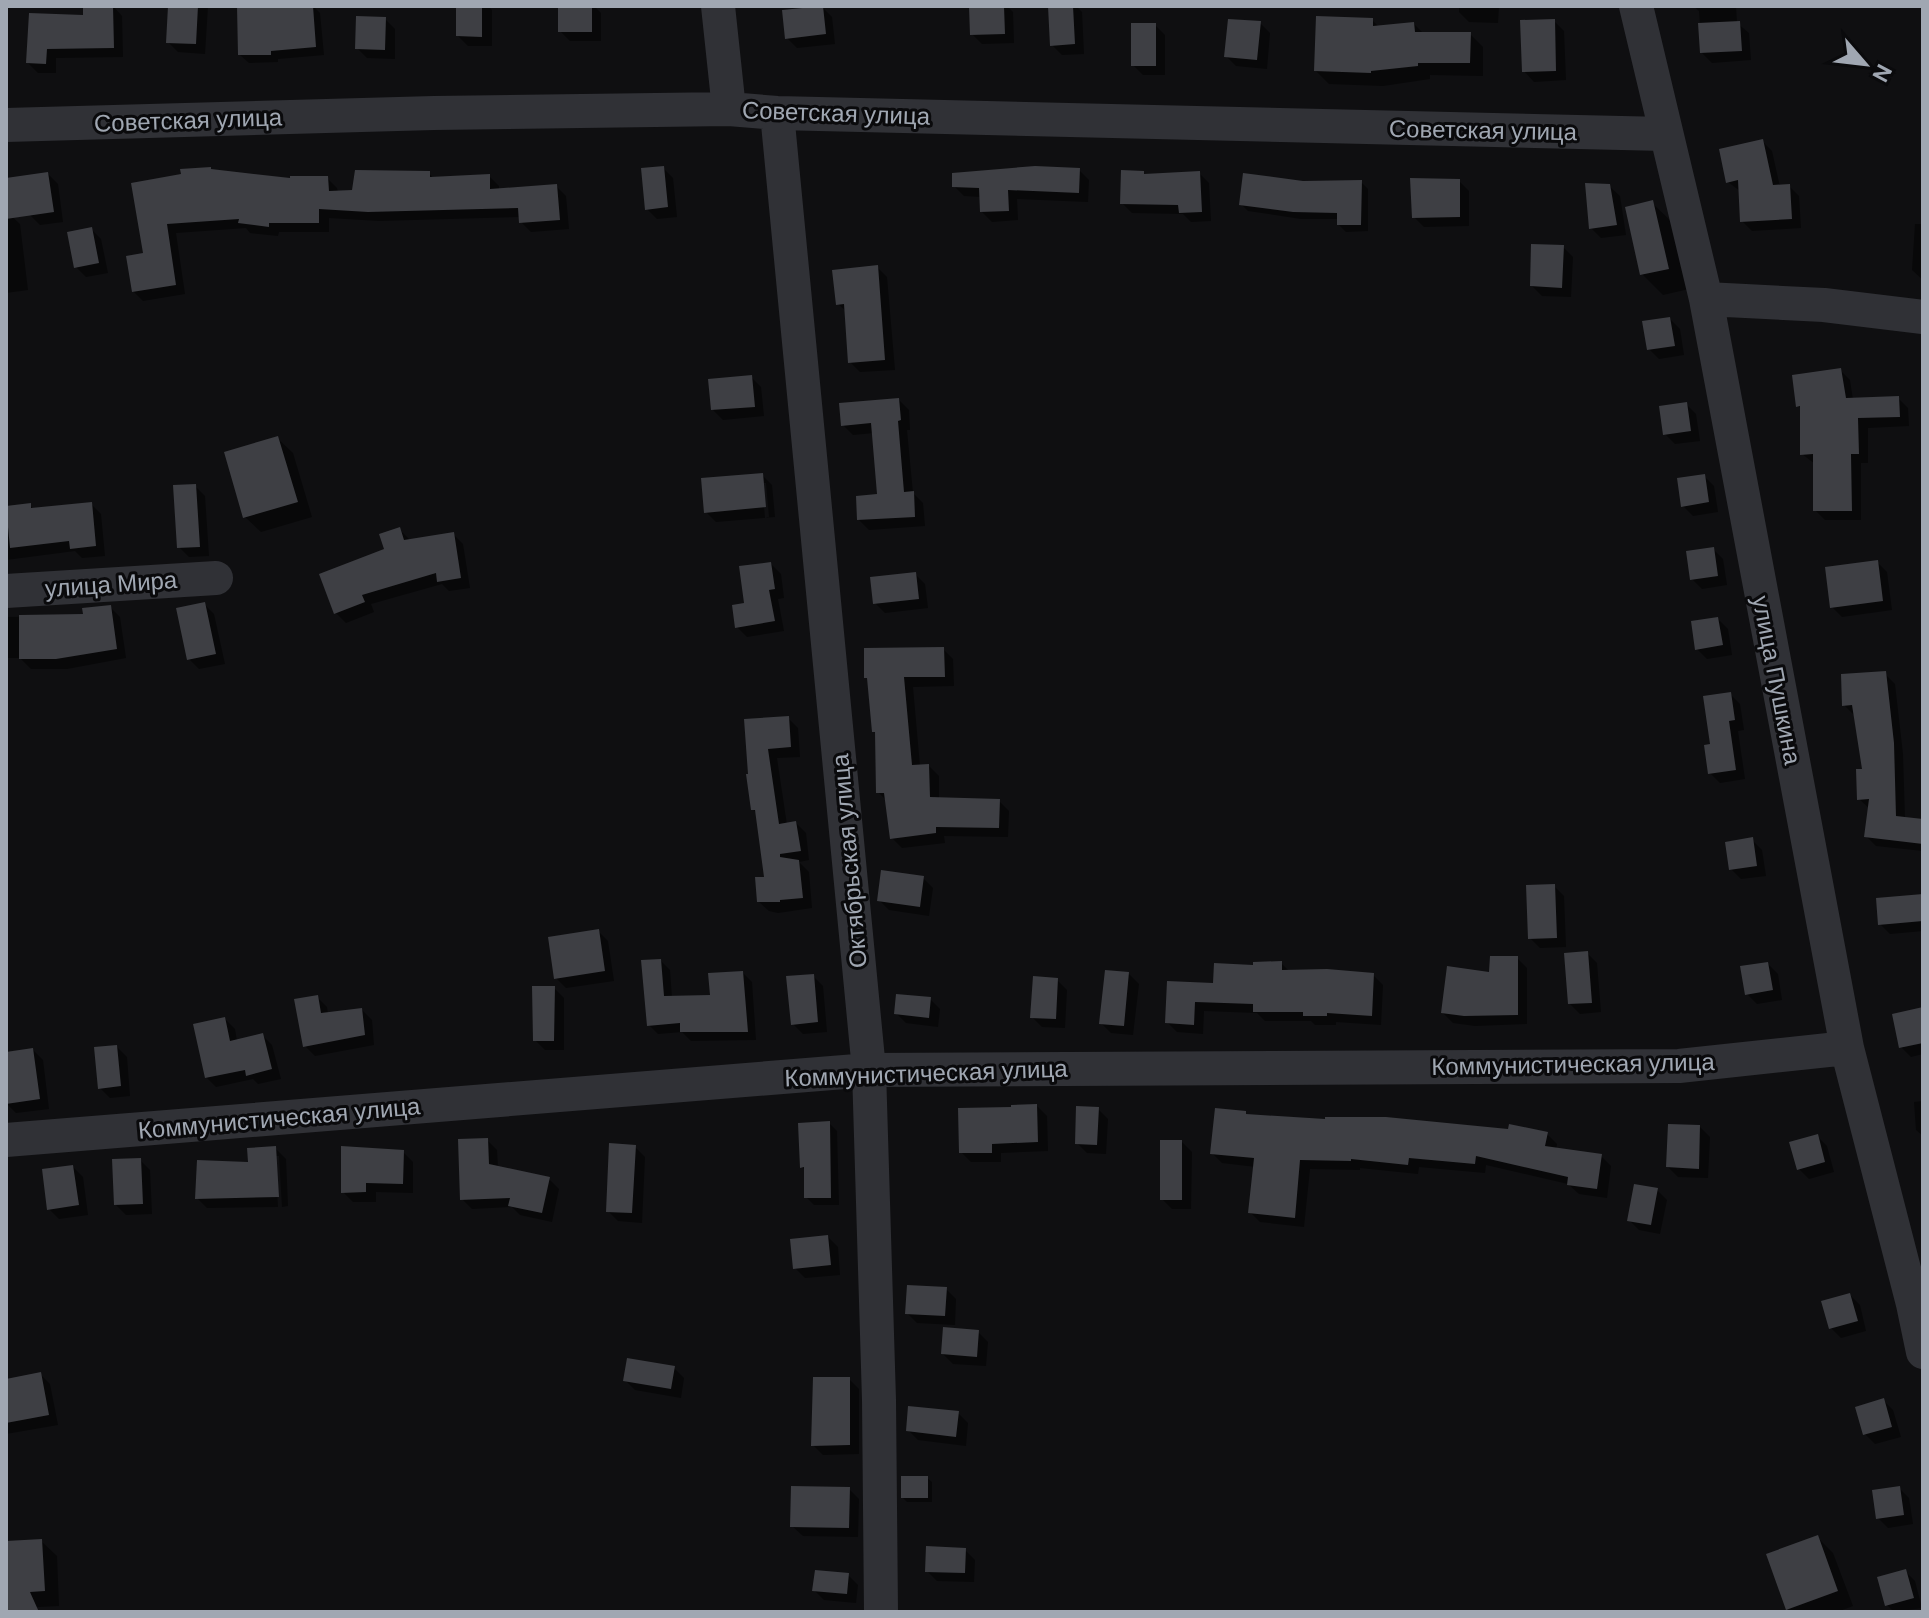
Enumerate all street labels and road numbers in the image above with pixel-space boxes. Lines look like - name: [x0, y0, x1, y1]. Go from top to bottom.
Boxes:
- street label: Советская улица: [741, 94, 931, 132]
- street label: Советская улица: [93, 101, 283, 139]
- street label: Советская улица: [1389, 113, 1578, 147]
- street label: улица Мира: [44, 564, 179, 604]
- street label: улица Пушкина: [1745, 593, 1809, 768]
- street label: Октябрьская улица: [824, 752, 874, 969]
- street label: Коммунистическая улица: [1431, 1046, 1716, 1082]
- street label: Коммунистическая улица: [784, 1053, 1069, 1093]
- street label: Коммунистическая улица: [137, 1090, 422, 1146]

